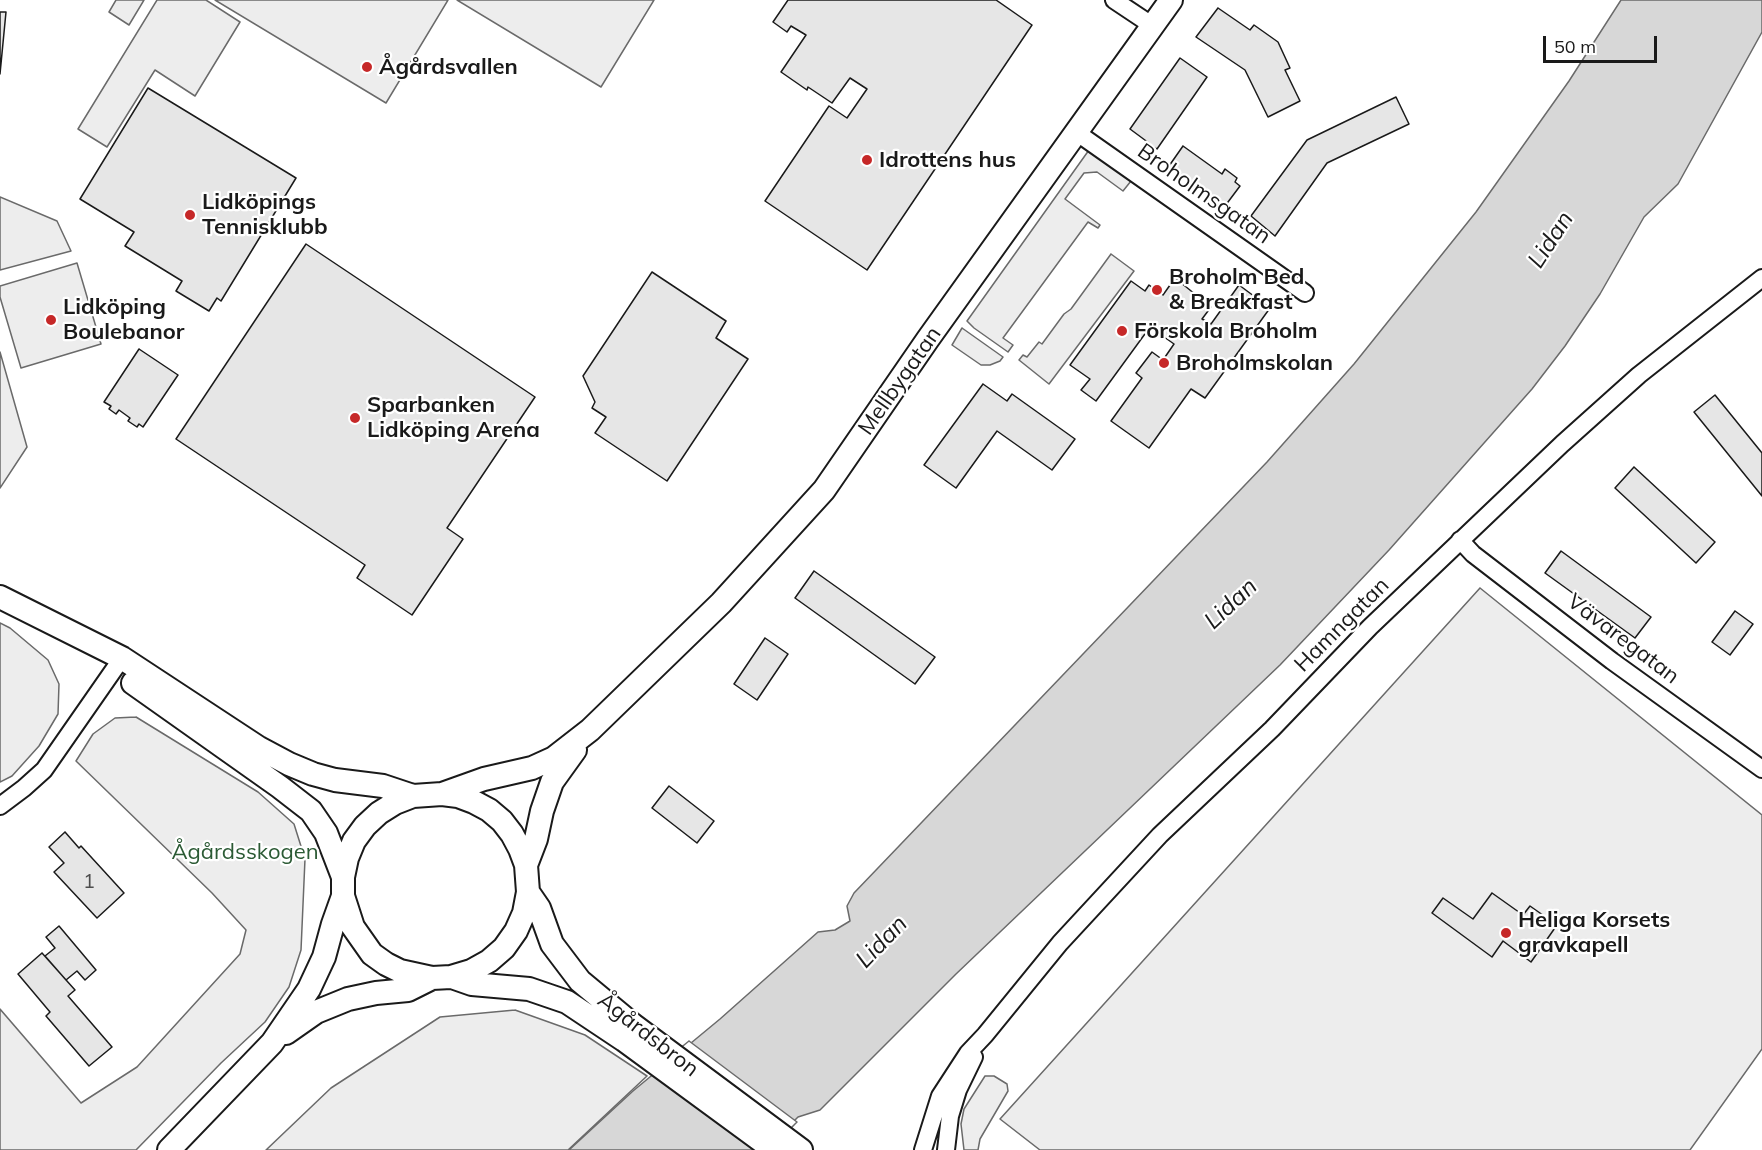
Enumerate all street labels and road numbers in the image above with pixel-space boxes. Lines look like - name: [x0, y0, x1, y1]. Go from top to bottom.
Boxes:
- street label: Broholmsgatan: [1132, 138, 1276, 250]
- street label: Mellbygatan: [853, 322, 947, 440]
- street label: Hamngatan: [1289, 572, 1395, 678]
- street label: Vävaregatan: [1562, 588, 1684, 690]
- street label: Ågårdsbron: [592, 987, 704, 1083]

